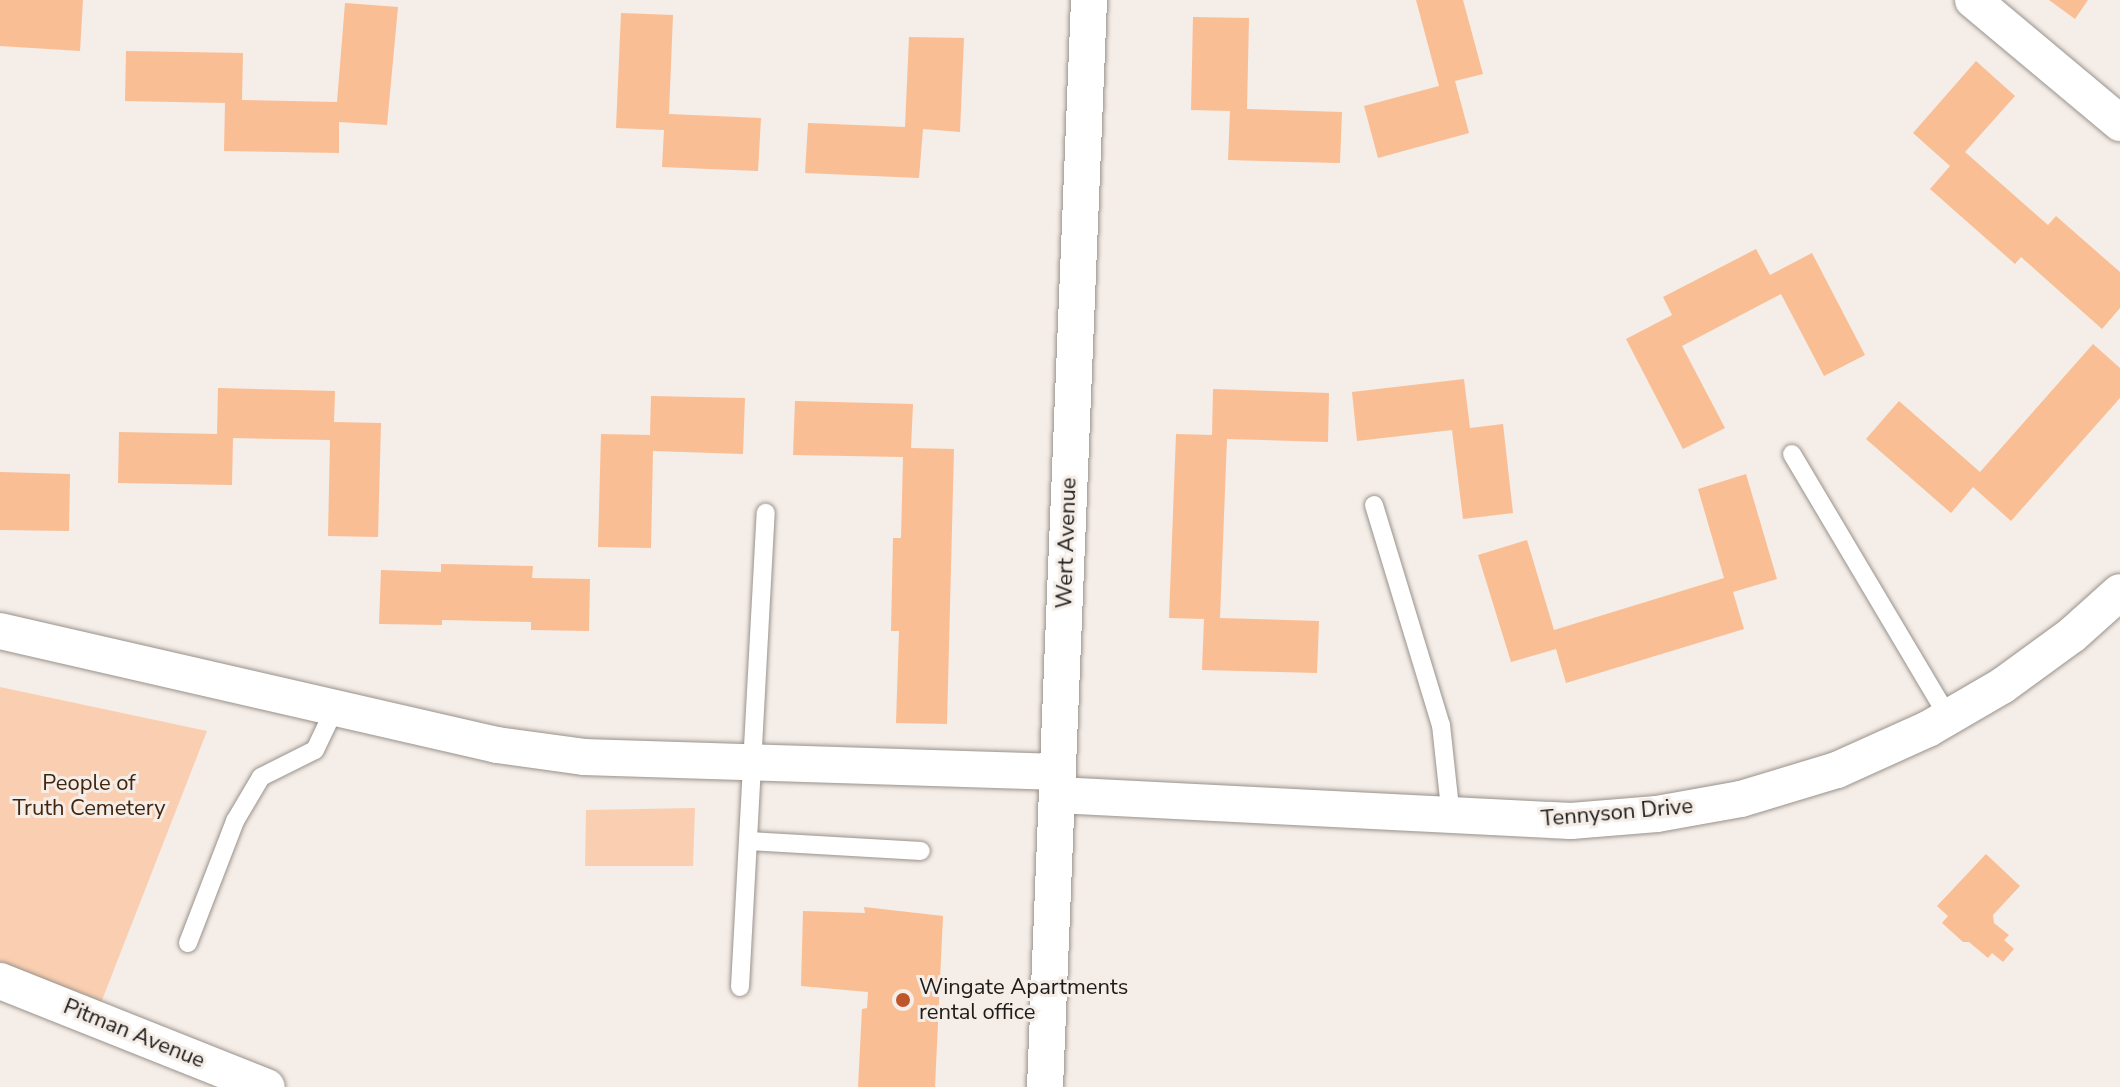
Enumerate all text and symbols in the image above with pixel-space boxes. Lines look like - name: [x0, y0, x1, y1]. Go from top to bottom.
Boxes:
- street label: Wert Avenue: [1052, 477, 1082, 609]
- park label: People of Truth Cemetery: [12, 770, 166, 822]
- street label: Tennyson Drive: [1540, 793, 1694, 833]
- place label: Wingate Apartments rental office: [919, 974, 1128, 1026]
- marker: Wingate Apartments rental office: [894, 991, 912, 1009]
- street label: Pitman Avenue: [59, 994, 209, 1074]

